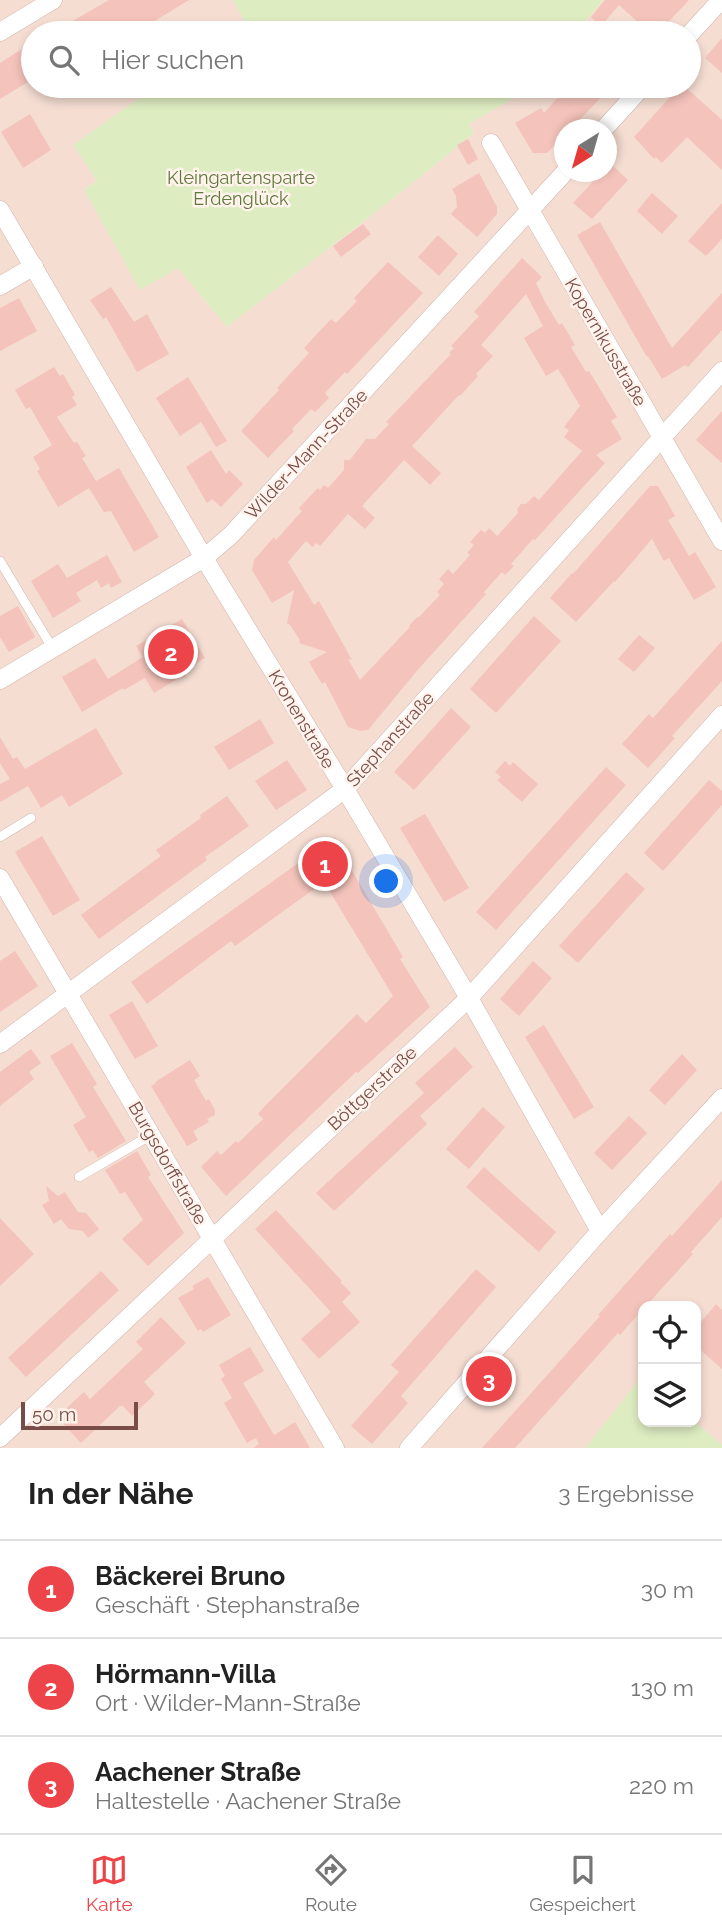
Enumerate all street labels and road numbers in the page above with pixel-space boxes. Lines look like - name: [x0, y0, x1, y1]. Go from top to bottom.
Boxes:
- street label: Kopernikusstraße: [561, 274, 651, 410]
- street label: Wilder-Mann-Straße: [240, 384, 372, 523]
- street label: Kronenstraße: [264, 666, 340, 772]
- street label: Stephanstraße: [342, 687, 438, 791]
- street label: Böttgerstraße: [323, 1041, 421, 1134]
- street label: Burgsdorffstraße: [124, 1098, 212, 1229]

